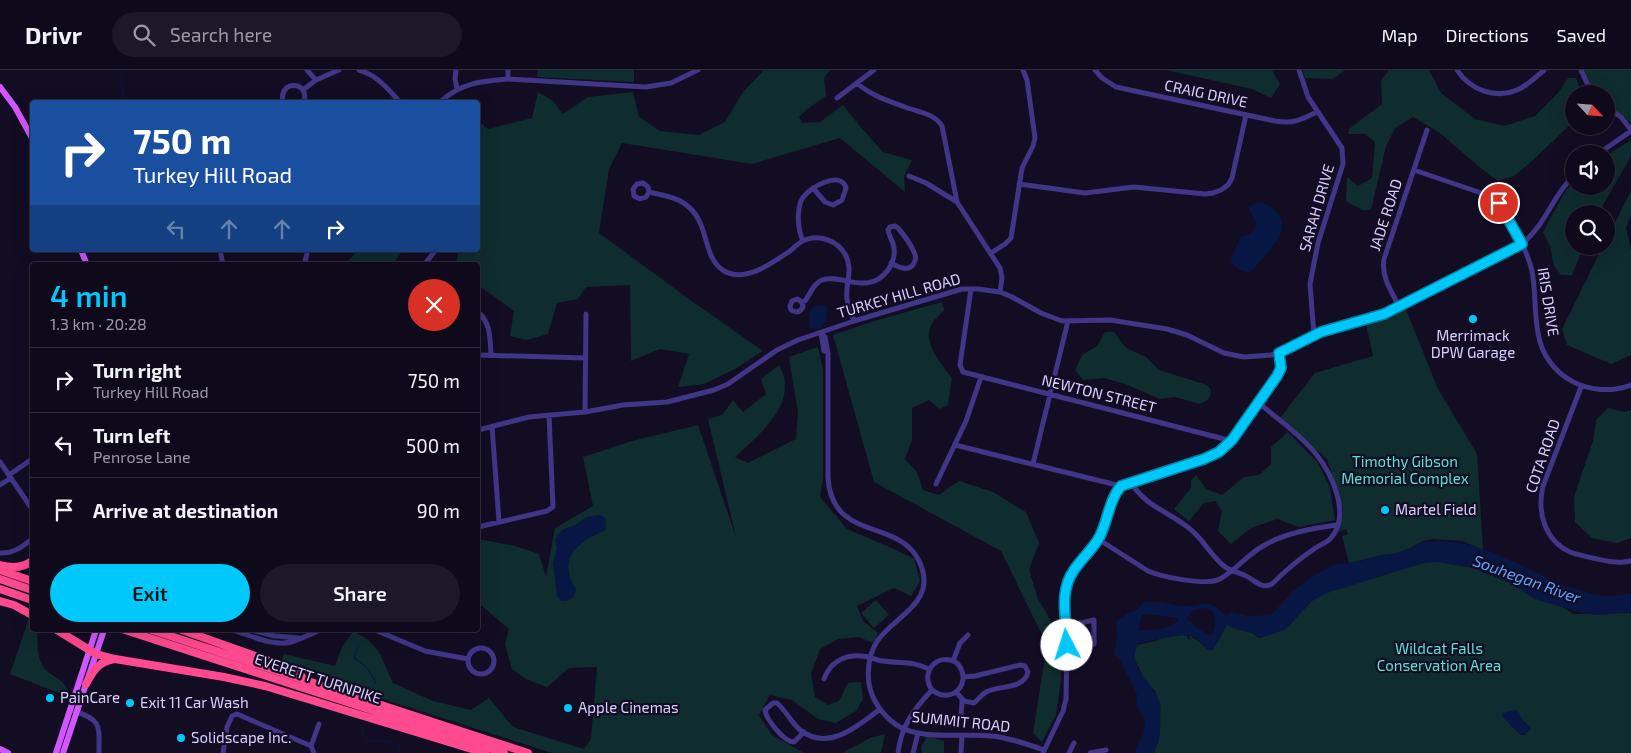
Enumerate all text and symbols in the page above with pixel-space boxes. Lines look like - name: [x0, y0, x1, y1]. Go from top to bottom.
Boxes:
- search box: [112, 12, 462, 57]
- text: Drivr: [25, 20, 82, 49]
- icon: search: [130, 21, 158, 49]
- text: Search here: [170, 23, 272, 46]
- text: Map: [1381, 24, 1418, 46]
- text: Directions: [1446, 24, 1529, 46]
- text: Saved: [1557, 24, 1606, 46]
- street label: CRAIG DRIVE: [1163, 75, 1249, 111]
- north arrow: [1565, 85, 1615, 135]
- map controls: [1565, 85, 1615, 255]
- text: 750 m: [133, 119, 231, 161]
- icon: right: [50, 120, 115, 185]
- button: sound: [1565, 145, 1615, 195]
- text: Turkey Hill Road: [133, 161, 292, 187]
- street label: SARAH DRIVE: [1295, 162, 1337, 254]
- street label: JADE ROAD: [1365, 176, 1405, 253]
- pin: [1478, 182, 1520, 224]
- icon: arrive: [1485, 189, 1513, 217]
- button: search: [1565, 205, 1615, 255]
- icon: left: [162, 215, 190, 243]
- icon: ahead: [215, 215, 243, 243]
- icon: ahead: [268, 215, 296, 243]
- icon: right: [321, 215, 349, 243]
- street label: IRIS DRIVE: [1535, 266, 1563, 338]
- street label: TURKEY HILL ROAD: [835, 269, 963, 321]
- text: 4 min: [50, 277, 128, 313]
- button: close: [408, 279, 460, 331]
- marker: Merrimack DPW Garage: [1467, 313, 1479, 325]
- text: 1.3 km · 20:28: [50, 314, 147, 333]
- place label: Merrimack DPW Garage: [1431, 326, 1515, 361]
- text: Turn right: [93, 359, 181, 382]
- icon: right: [50, 366, 78, 394]
- text: 750 m: [408, 369, 460, 392]
- street label: NEWTON STREET: [1040, 370, 1159, 416]
- text: Turkey Hill Road: [93, 382, 209, 401]
- street label: COTA ROAD: [1521, 416, 1563, 495]
- text: Turn left: [93, 424, 170, 447]
- icon: left: [50, 431, 78, 459]
- text: 500 m: [406, 434, 460, 457]
- text: Penrose Lane: [93, 447, 191, 466]
- park label: Timothy Gibson Memorial Complex: [1341, 452, 1469, 487]
- icon: arrive: [50, 496, 78, 524]
- text: Arrive at destination: [93, 499, 278, 522]
- text: 90 m: [417, 499, 460, 522]
- place label: Martel Field: [1395, 500, 1477, 518]
- marker: Martel Field: [1379, 504, 1391, 516]
- water label: Souhegan River: [1471, 550, 1584, 607]
- button: Exit: [50, 564, 250, 622]
- button: Share: [260, 564, 460, 622]
- position arrow: [1040, 618, 1092, 670]
- park label: Wildcat Falls Conservation Area: [1377, 639, 1501, 674]
- street label: EVERETT TURNPIKE: [253, 649, 384, 707]
- place label: PainCare: [60, 688, 120, 706]
- marker: PainCare: [44, 692, 56, 704]
- place label: Exit 11 Car Wash: [140, 693, 249, 711]
- marker: Exit 11 Car Wash: [124, 697, 136, 709]
- place label: Apple Cinemas: [578, 698, 679, 716]
- marker: Apple Cinemas: [562, 702, 574, 714]
- street label: SUMMIT ROAD: [911, 707, 1011, 735]
- place label: Solidscape Inc.: [191, 728, 291, 746]
- marker: Solidscape Inc.: [175, 732, 187, 744]

